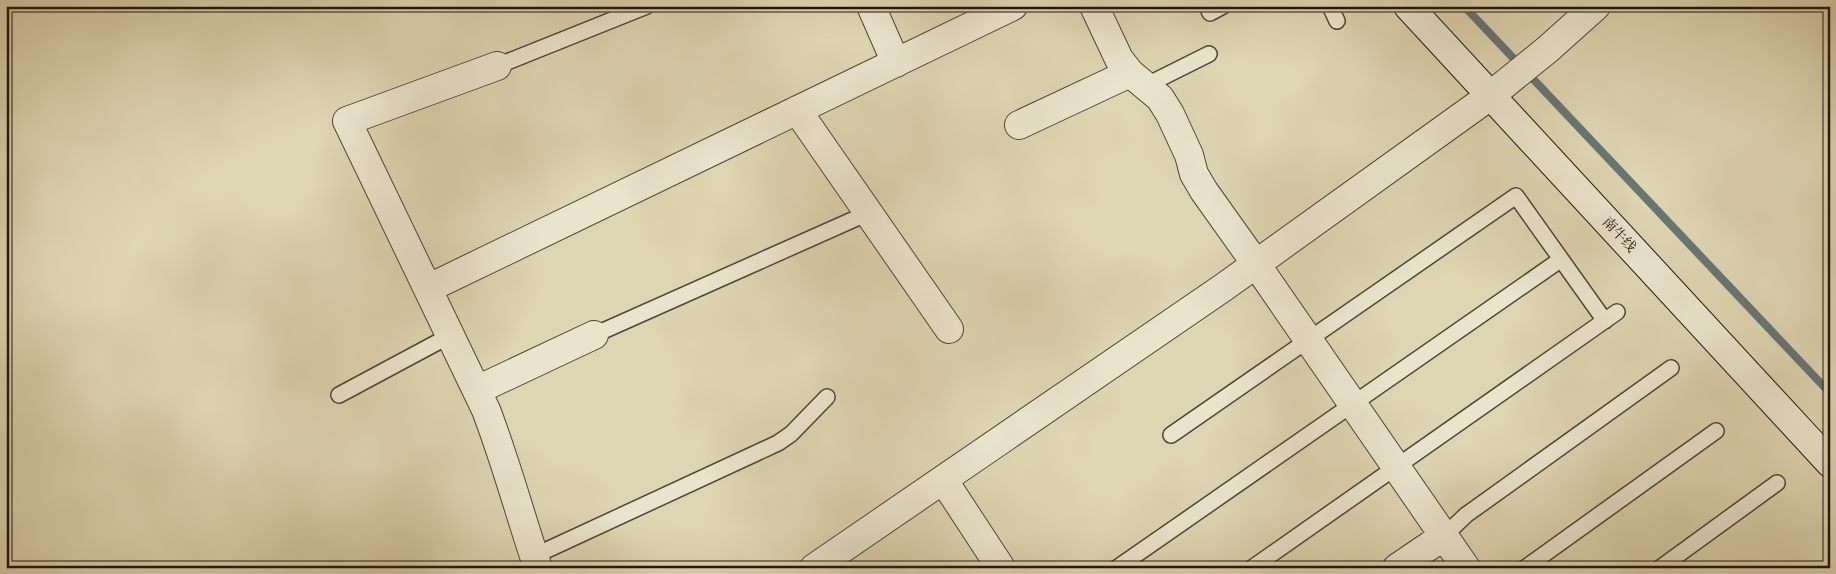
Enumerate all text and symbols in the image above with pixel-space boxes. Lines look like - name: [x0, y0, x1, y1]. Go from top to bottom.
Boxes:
- street label: 南牛线: [1600, 214, 1639, 255]

